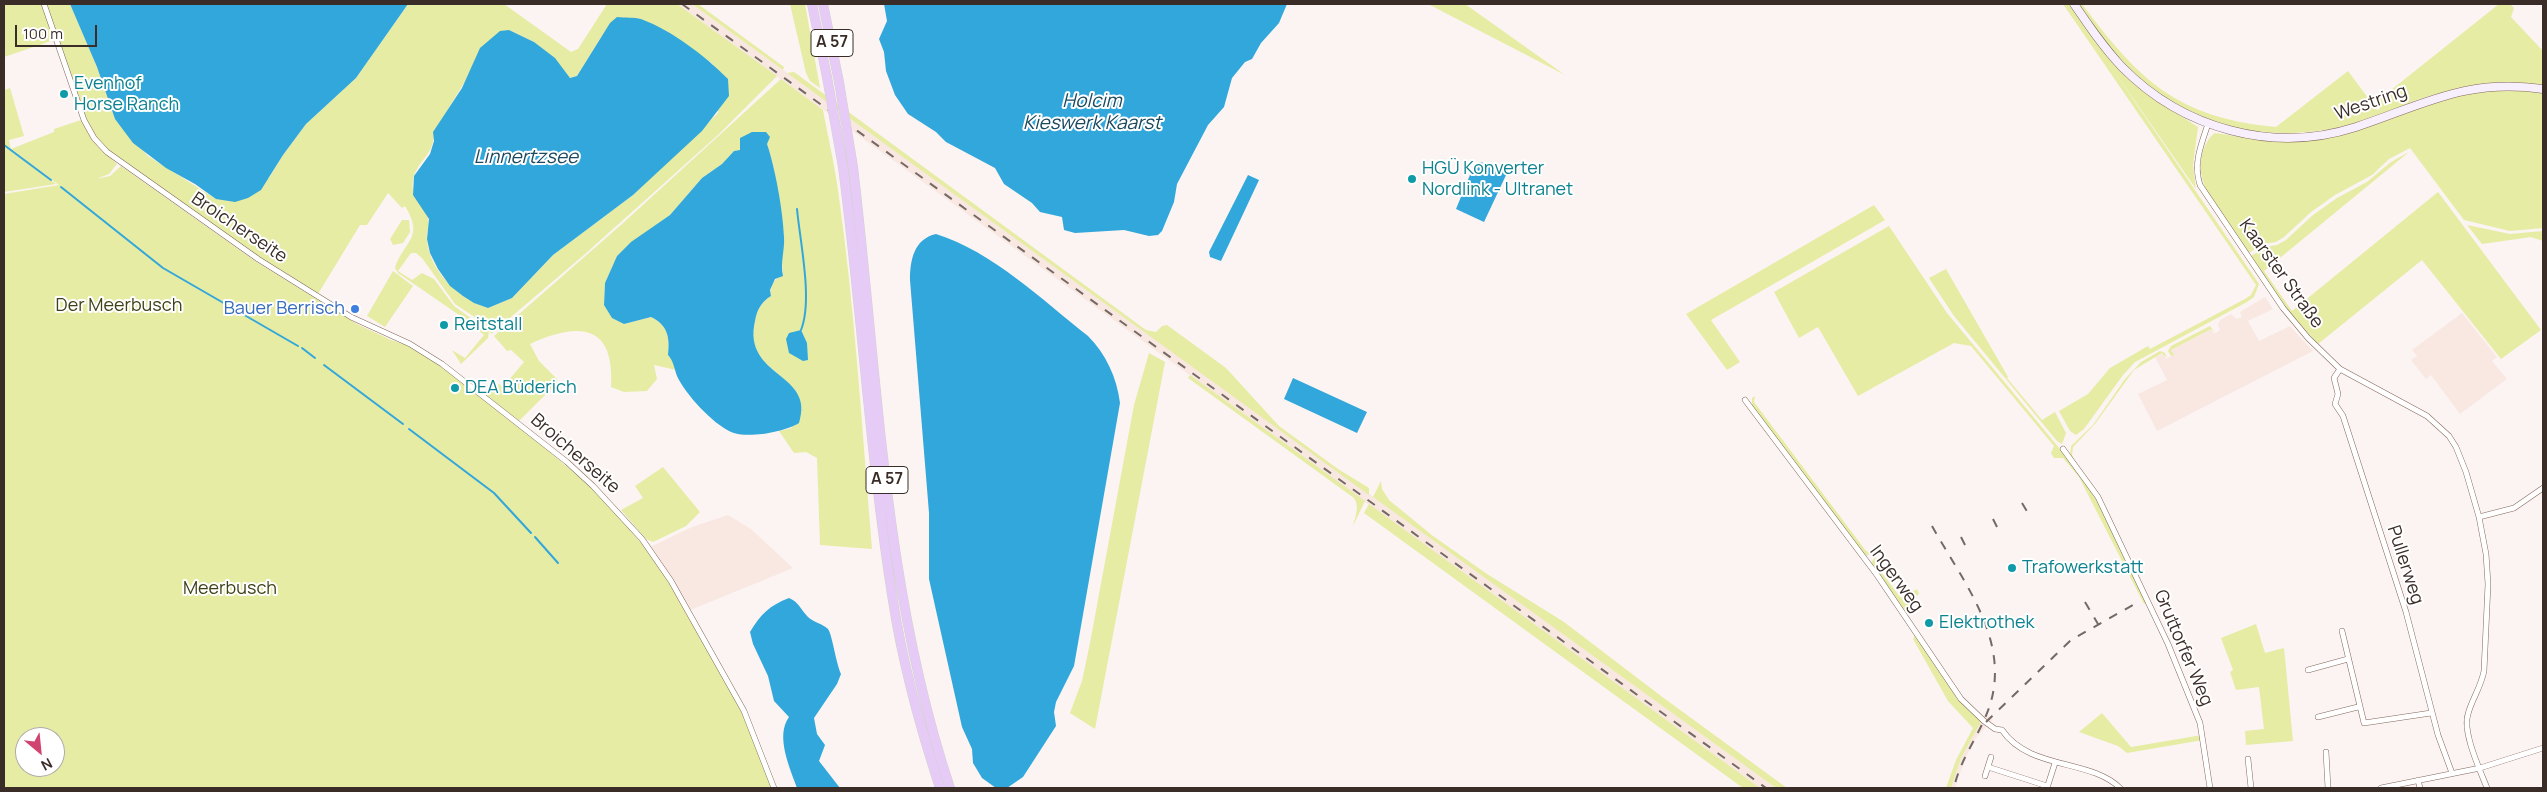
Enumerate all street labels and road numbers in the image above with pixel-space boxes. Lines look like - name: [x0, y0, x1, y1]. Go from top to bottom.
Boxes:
- road number: A 57: [811, 29, 853, 56]
- street label: Westring: [2332, 81, 2410, 125]
- street label: Broicherseite: [187, 188, 291, 268]
- street label: Kaarster Straße: [2234, 215, 2328, 333]
- street label: Broicherseite: [526, 409, 624, 499]
- road number: A 57: [866, 466, 908, 494]
- street label: Pullerweg: [2382, 523, 2428, 607]
- street label: Ingerweg: [1865, 541, 1927, 617]
- street label: Gruttorfer Weg: [2149, 587, 2217, 709]

